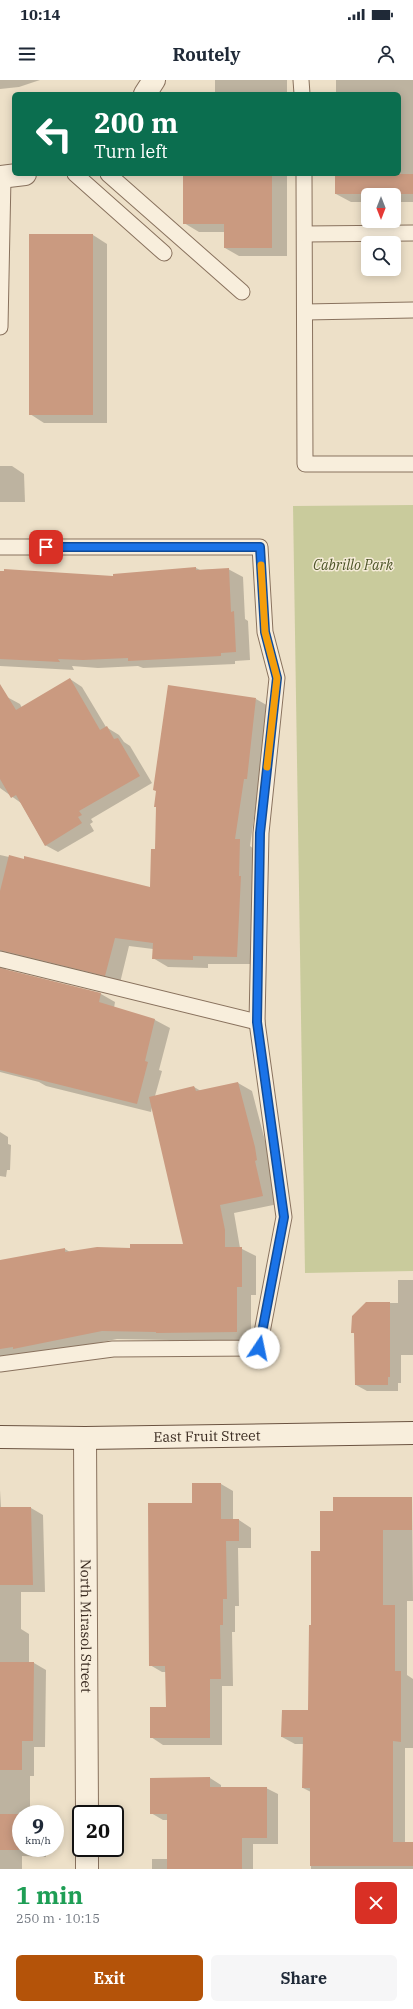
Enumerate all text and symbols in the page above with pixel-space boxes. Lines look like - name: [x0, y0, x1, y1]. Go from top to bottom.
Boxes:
- text: 10:14: [20, 5, 61, 24]
- icon: menu: [16, 43, 38, 65]
- text: Routely: [173, 43, 240, 66]
- icon: person: [375, 43, 397, 65]
- text: 200 m: [94, 104, 178, 141]
- icon: left: [28, 108, 80, 160]
- text: Turn left: [94, 140, 168, 163]
- north arrow: [361, 188, 401, 228]
- map controls: [361, 188, 401, 276]
- button: search: [361, 236, 401, 276]
- pin: [29, 530, 63, 564]
- icon: arrive: [35, 536, 57, 558]
- park label: Cabrillo Park: [313, 556, 394, 574]
- position arrow: [238, 1327, 280, 1369]
- street label: East Fruit Street: [153, 1426, 261, 1446]
- street label: North Mirasol Street: [77, 1559, 95, 1693]
- speed limit sign: 20: [72, 1805, 124, 1857]
- text: 9: [32, 1812, 44, 1839]
- text: km/h: [25, 1834, 51, 1847]
- text: 1 min: [16, 1879, 83, 1911]
- button: close: [355, 1882, 397, 1924]
- text: 250 m · 10:15: [16, 1910, 100, 1927]
- button: Exit: [16, 1955, 203, 2001]
- button: Share: [211, 1955, 397, 2001]

